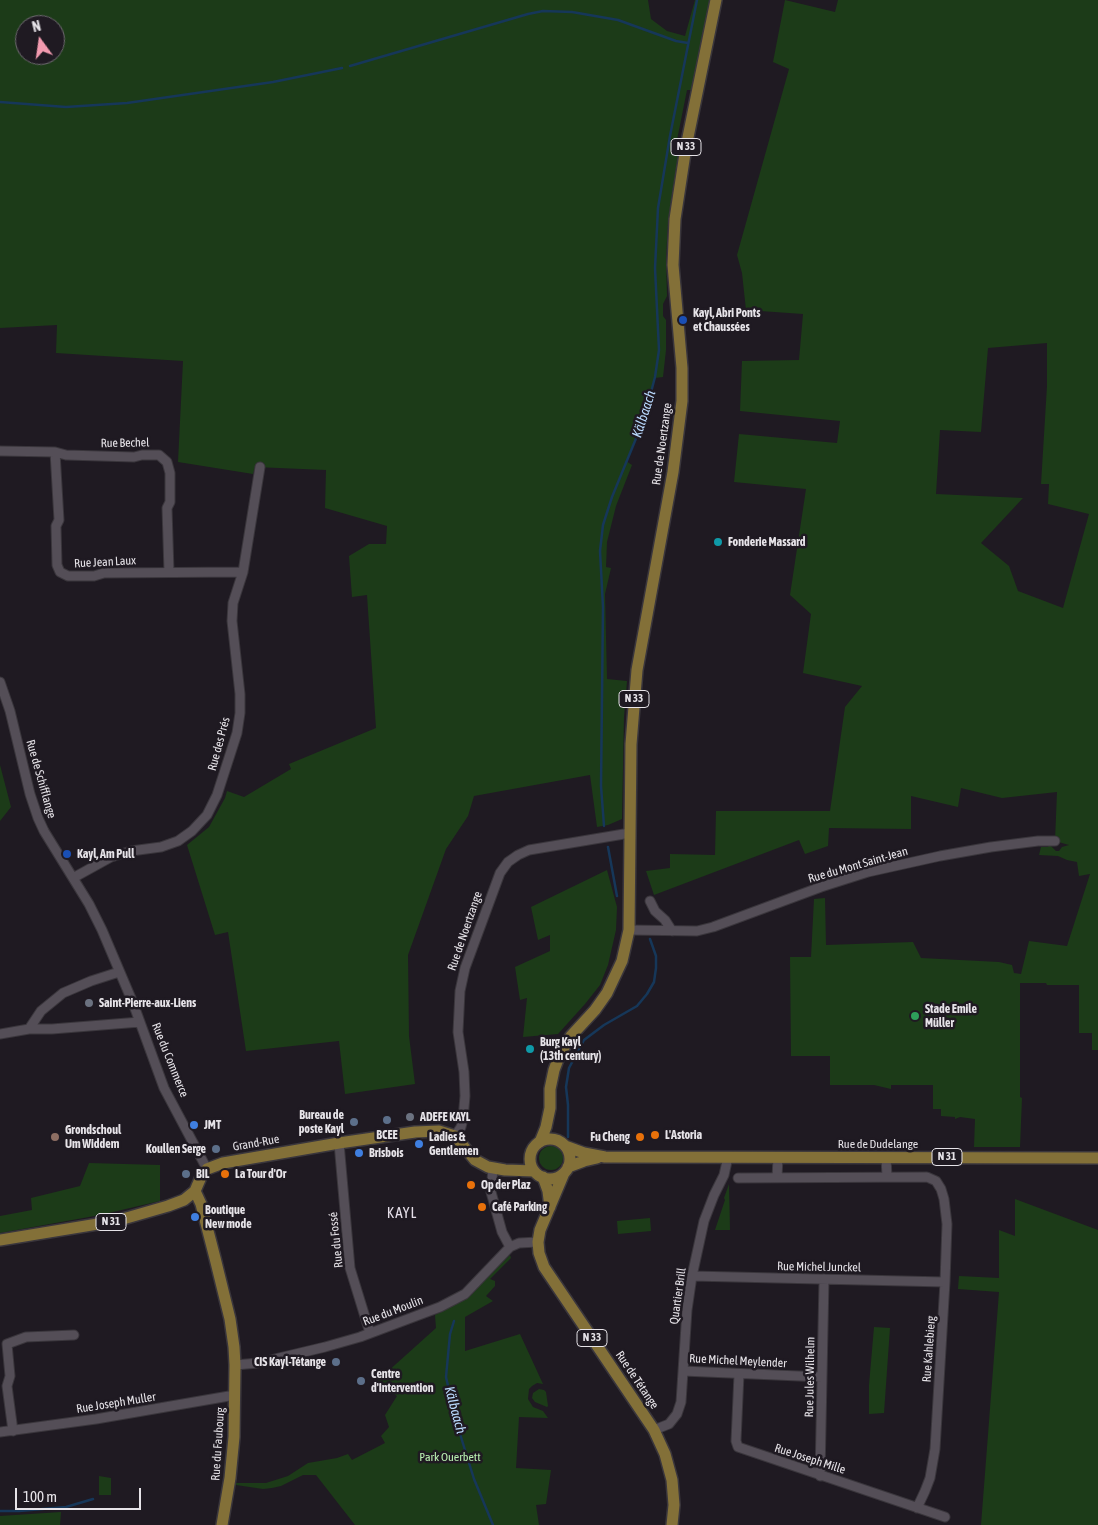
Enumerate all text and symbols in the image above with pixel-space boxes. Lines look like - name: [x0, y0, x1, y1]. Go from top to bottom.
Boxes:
- north arrow: [15, 15, 65, 65]
- text: N: [31, 18, 43, 35]
- road number: N 33: [671, 138, 701, 156]
- place label: Kayl, Abri Ponts et Chaussées: [693, 306, 761, 334]
- marker: Kayl, Abri Ponts et Chaussées: [677, 314, 689, 326]
- water label: Kälbaach: [629, 388, 659, 440]
- street label: Rue de Noertzange: [649, 402, 675, 486]
- street label: Rue Bechel: [100, 435, 150, 451]
- place label: Fonderie Massard: [728, 535, 805, 549]
- marker: Fonderie Massard: [712, 536, 724, 548]
- street label: Rue Jean Laux: [74, 553, 136, 571]
- road number: N 33: [619, 691, 649, 708]
- street label: Rue des Prés: [205, 716, 233, 772]
- street label: Rue de Schifflange: [23, 738, 59, 820]
- street label: Rue du Mont Saint-Jean: [807, 844, 909, 886]
- place label: Kayl, Am Pull: [77, 847, 134, 861]
- marker: Kayl, Am Pull: [61, 848, 73, 860]
- street label: Rue de Noertzange: [445, 890, 485, 972]
- place label: Saint-Pierre-aux-Liens: [99, 996, 196, 1010]
- marker: Saint-Pierre-aux-Liens: [83, 997, 95, 1009]
- place label: Stade Emile Müller: [925, 1002, 977, 1030]
- marker: Stade Emile Müller: [909, 1010, 921, 1022]
- street label: Rue du Commerce: [148, 1021, 192, 1099]
- place label: Burg Kayl (13th century): [540, 1035, 601, 1063]
- marker: Burg Kayl (13th century): [524, 1043, 536, 1055]
- place label: Bureau de poste Kayl: [299, 1108, 344, 1136]
- place label: ADEFE KAYL: [420, 1110, 470, 1124]
- marker: ADEFE KAYL: [404, 1111, 416, 1123]
- marker: BCEE: [381, 1114, 393, 1126]
- marker: Bureau de poste Kayl: [348, 1116, 360, 1128]
- place label: JMT: [204, 1118, 221, 1132]
- marker: JMT: [188, 1119, 200, 1131]
- place label: Grondschoul Um Widdem: [65, 1123, 121, 1151]
- place label: BCEE: [376, 1128, 398, 1142]
- place label: L'Astoria: [665, 1128, 702, 1142]
- marker: L'Astoria: [649, 1129, 661, 1141]
- place label: Ladies & Gentlemen: [429, 1130, 478, 1158]
- place label: Fu Cheng: [590, 1130, 630, 1144]
- marker: Grondschoul Um Widdem: [49, 1131, 61, 1143]
- marker: Fu Cheng: [634, 1131, 646, 1143]
- street label: Grand-Rue: [232, 1132, 280, 1154]
- street label: Rue de Dudelange: [838, 1137, 918, 1151]
- marker: Ladies & Gentlemen: [413, 1138, 425, 1150]
- place label: Koullen Serge: [146, 1142, 206, 1156]
- marker: Koullen Serge: [210, 1143, 222, 1155]
- place label: Brisbois: [369, 1146, 404, 1160]
- marker: Brisbois: [353, 1147, 365, 1159]
- road number: N 31: [932, 1148, 962, 1166]
- place label: BIL: [196, 1167, 209, 1181]
- place label: La Tour d'Or: [235, 1167, 286, 1181]
- marker: BIL: [180, 1168, 192, 1180]
- marker: La Tour d'Or: [219, 1168, 231, 1180]
- place label: Op der Plaz: [481, 1178, 531, 1192]
- marker: Op der Plaz: [465, 1179, 477, 1191]
- place label: Café Parking: [492, 1200, 547, 1214]
- marker: Café Parking: [476, 1201, 488, 1213]
- place label: Boutique New mode: [205, 1203, 252, 1231]
- district label: KAYL: [386, 1204, 418, 1222]
- marker: Boutique New mode: [189, 1211, 201, 1223]
- street label: Rue du Fossé: [326, 1211, 346, 1269]
- road number: N 31: [96, 1214, 126, 1230]
- street label: Rue Michel Junckel: [777, 1259, 861, 1275]
- street label: Quartier Brill: [667, 1267, 689, 1325]
- street label: Rue du Moulin: [361, 1293, 425, 1329]
- street label: Rue Kahlebierg: [919, 1315, 939, 1383]
- road number: N 33: [577, 1330, 607, 1346]
- street label: Rue Jules Wilhelm: [802, 1337, 818, 1417]
- street label: Rue de Tétange: [612, 1348, 662, 1412]
- street label: Rue Michel Meylender: [689, 1351, 787, 1371]
- place label: CIS Kayl-Tétange: [254, 1355, 326, 1369]
- marker: CIS Kayl-Tétange: [330, 1356, 342, 1368]
- place label: Centre d'Intervention: [371, 1367, 434, 1395]
- marker: Centre d'Intervention: [355, 1375, 367, 1387]
- water label: Kälbaach: [441, 1384, 469, 1436]
- street label: Rue Joseph Muller: [75, 1390, 157, 1416]
- street label: Rue du Faubourg: [208, 1407, 228, 1481]
- street label: Rue Joseph Mille: [773, 1441, 847, 1477]
- park label: Park Ouerbett: [419, 1450, 481, 1464]
- scale bar: [18, 1478, 144, 1510]
- text: 100 m: [23, 1488, 57, 1505]

